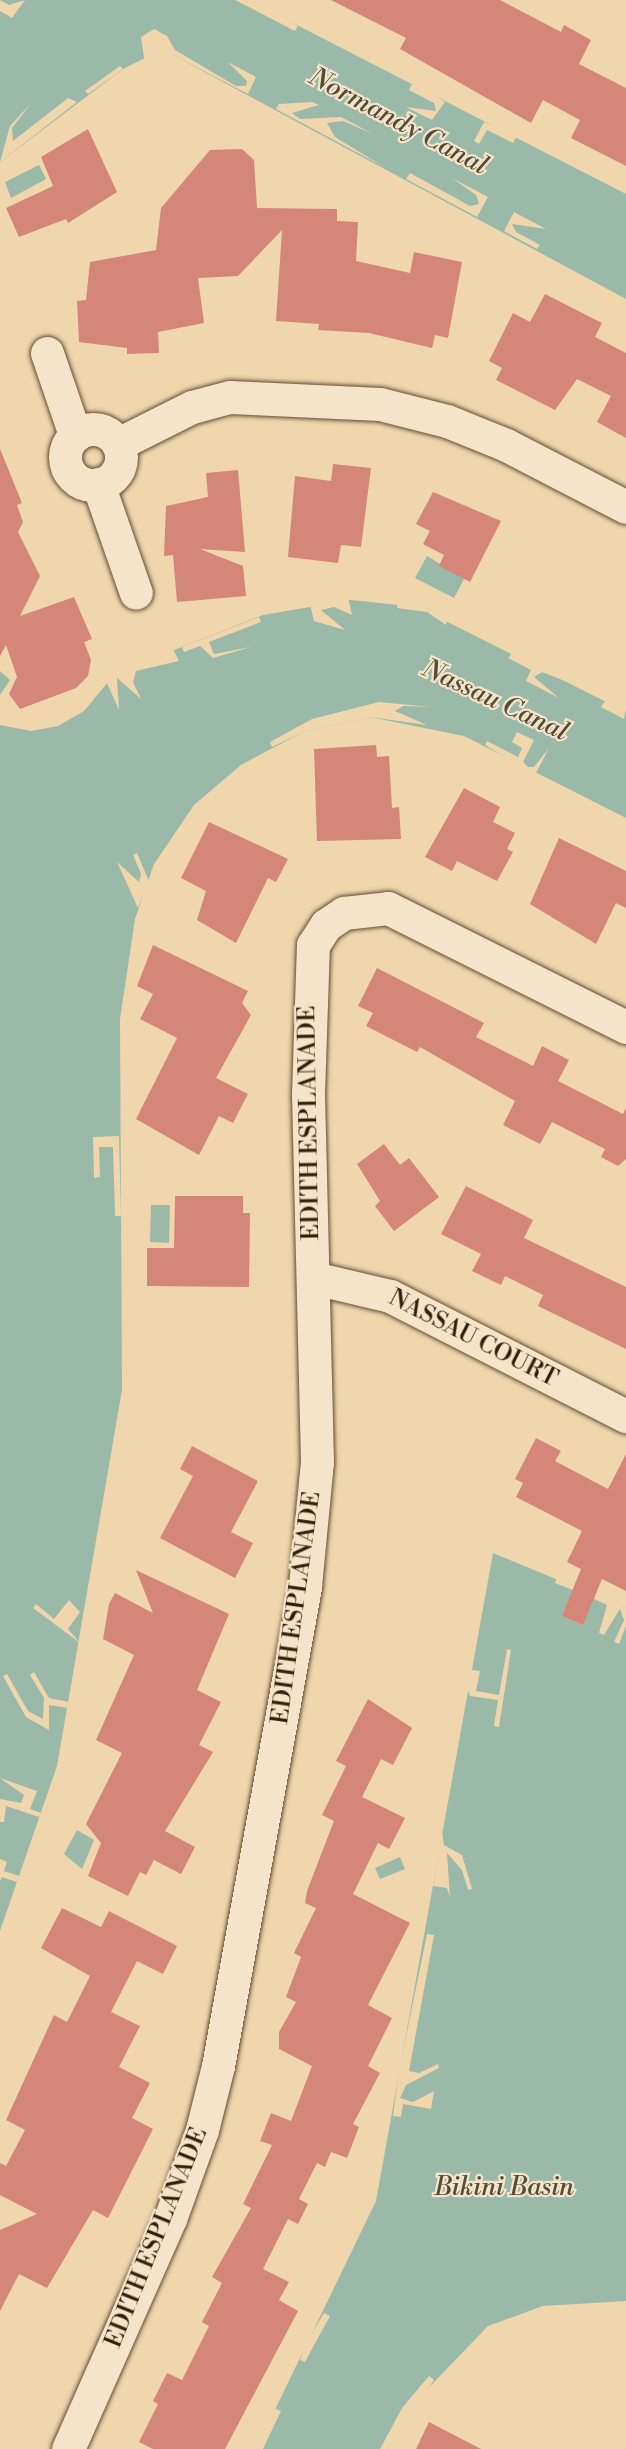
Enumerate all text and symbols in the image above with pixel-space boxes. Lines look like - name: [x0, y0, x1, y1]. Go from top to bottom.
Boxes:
- water label: Normandy Canal: [303, 62, 493, 182]
- water label: Nassau Canal: [417, 654, 573, 748]
- street label: EDITH ESPLANADE: [294, 1005, 326, 1241]
- street label: NASSAU COURT: [384, 1284, 562, 1394]
- street label: EDITH ESPLANADE: [266, 1490, 328, 1726]
- street label: EDITH ESPLANADE: [100, 2124, 214, 2352]
- water label: Bikini Basin: [434, 2172, 574, 2204]

